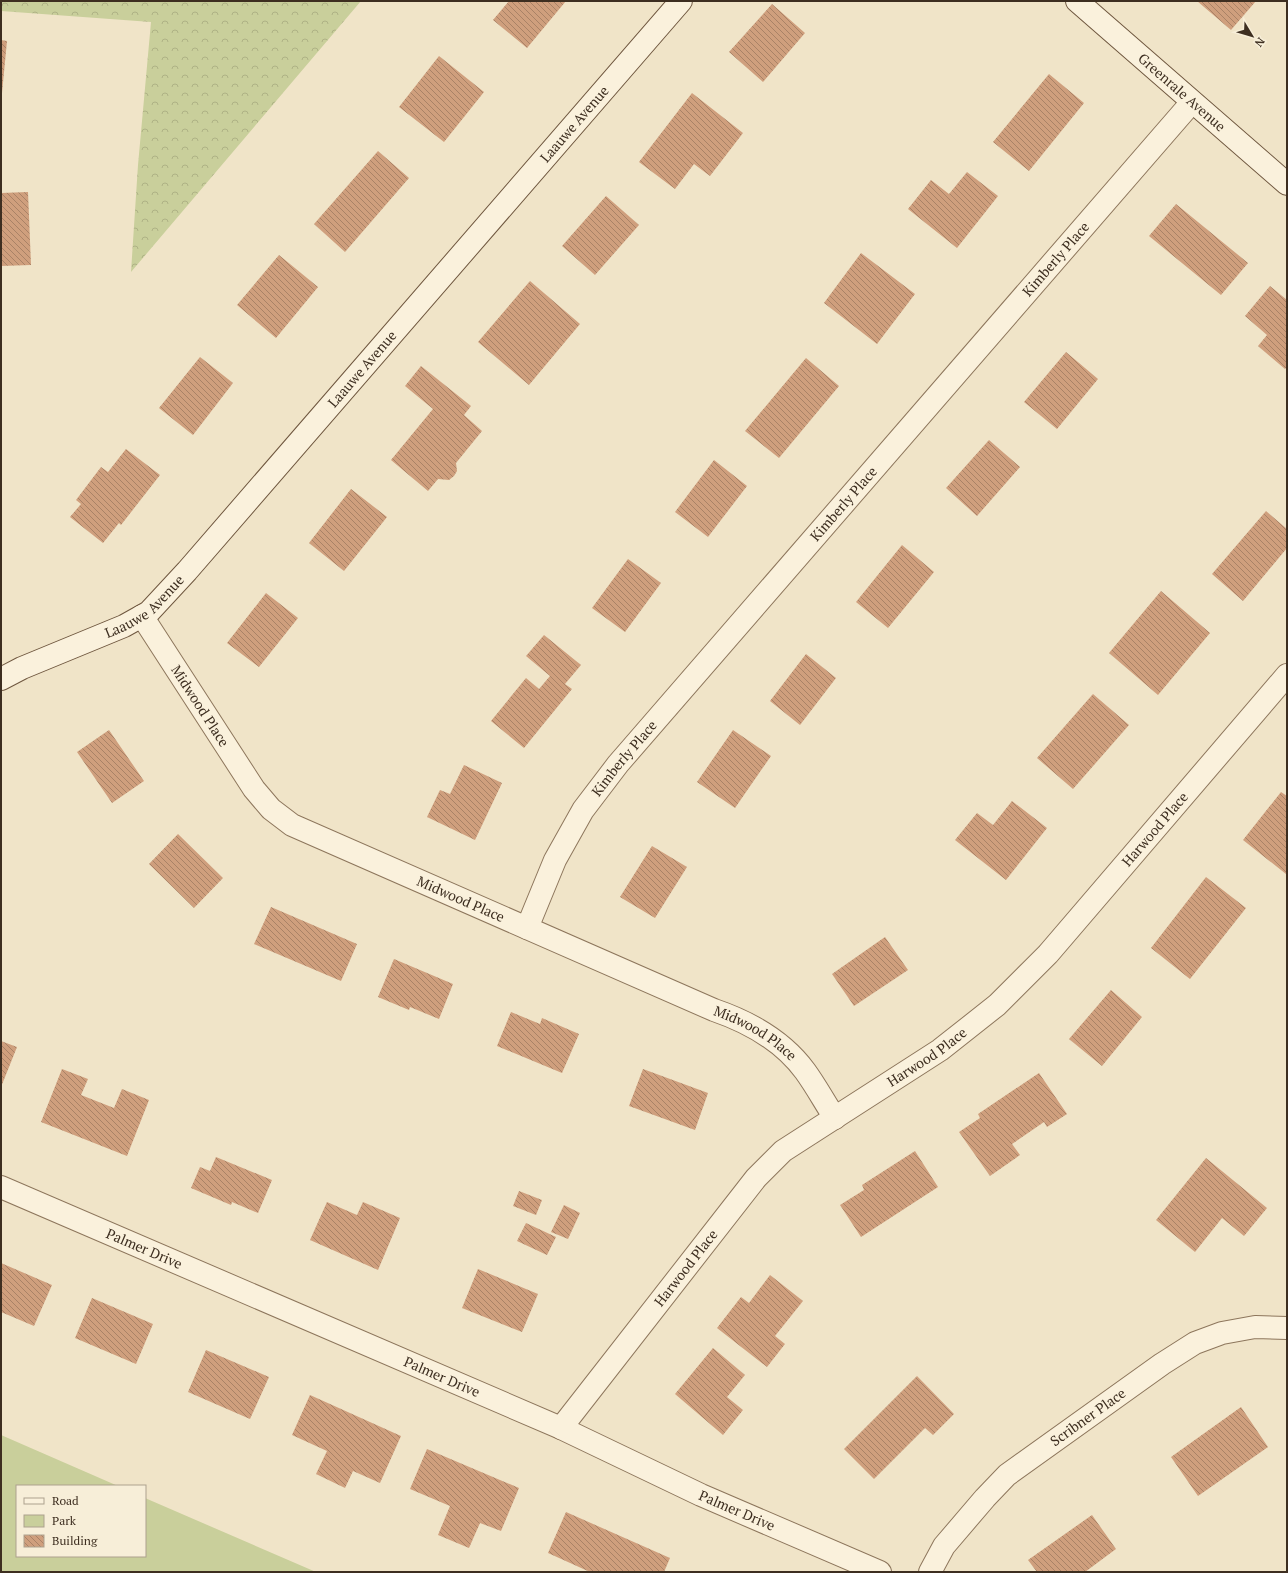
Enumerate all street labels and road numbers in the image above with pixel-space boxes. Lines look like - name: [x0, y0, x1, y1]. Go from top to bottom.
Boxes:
- street label: Greenrale Avenue: [1134, 49, 1230, 135]
- street label: Laauwe Avenue: [535, 81, 613, 166]
- street label: Kimberly Place: [1018, 217, 1093, 300]
- street label: Laauwe Avenue: [323, 326, 400, 411]
- street label: Kimberly Place: [806, 462, 881, 545]
- street label: Laauwe Avenue: [102, 570, 188, 642]
- street label: Midwood Place: [167, 661, 234, 750]
- street label: Kimberly Place: [587, 716, 661, 800]
- street label: Harwood Place: [1117, 788, 1192, 870]
- street label: Midwood Place: [414, 871, 508, 926]
- street label: Midwood Place: [711, 1001, 801, 1064]
- street label: Harwood Place: [883, 1023, 970, 1091]
- street label: Palmer Drive: [104, 1223, 185, 1273]
- street label: Harwood Place: [650, 1225, 721, 1310]
- street label: Palmer Drive: [401, 1352, 483, 1401]
- street label: Scribner Place: [1046, 1383, 1129, 1450]
- street label: Palmer Drive: [696, 1485, 778, 1535]

